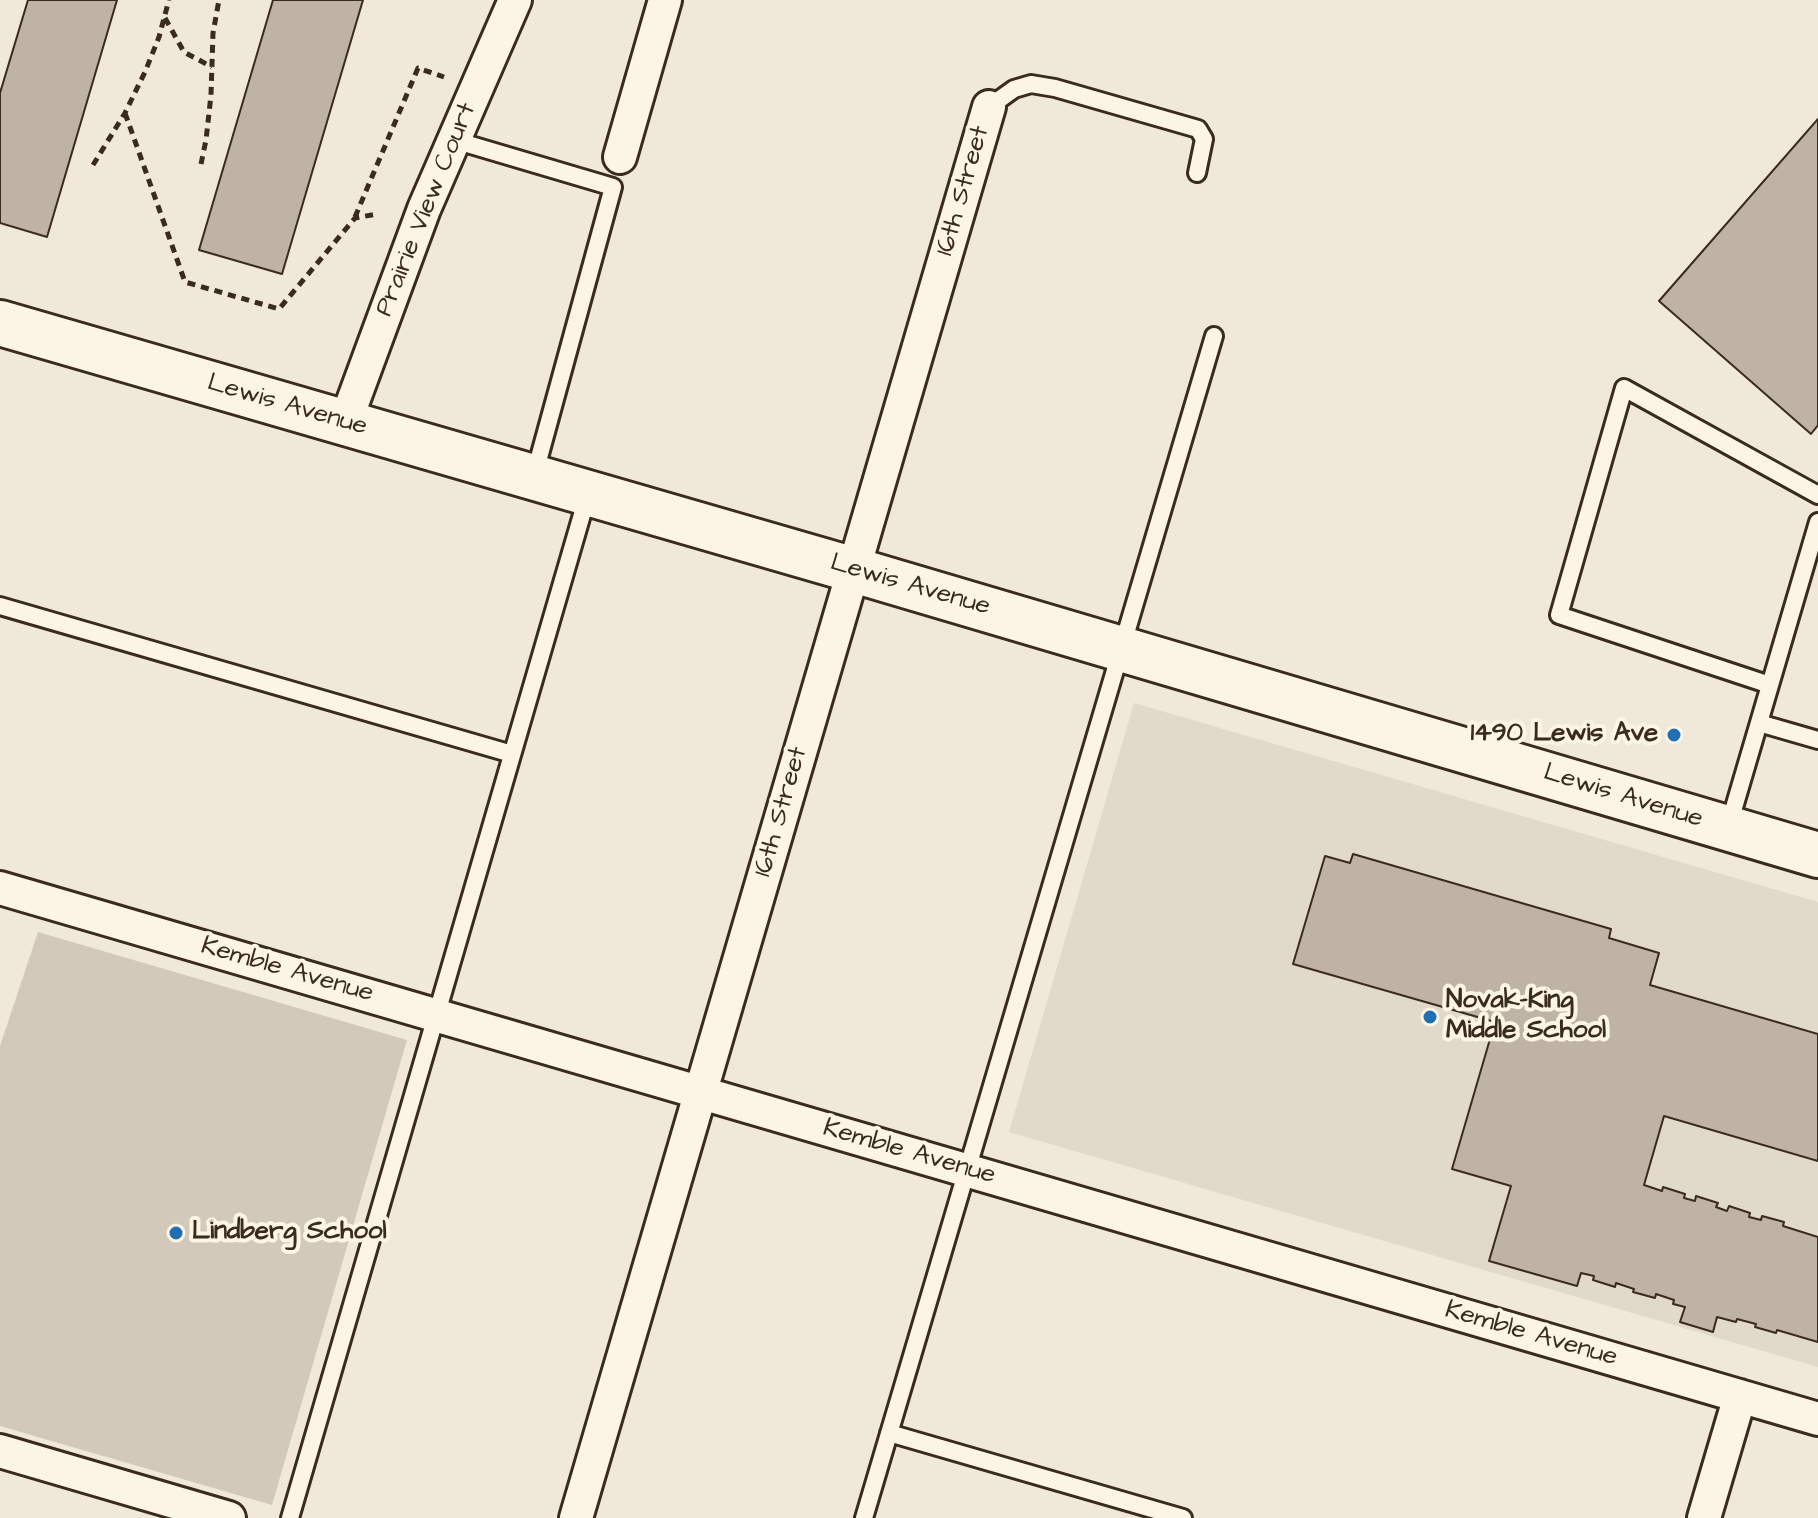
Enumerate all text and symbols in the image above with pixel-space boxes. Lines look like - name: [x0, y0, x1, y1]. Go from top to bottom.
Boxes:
- street label: Prairie View Court: [370, 99, 484, 321]
- street label: 16th Street: [931, 122, 997, 260]
- street label: Lewis Avenue: [203, 368, 371, 444]
- street label: Lewis Avenue: [826, 548, 994, 624]
- place label: 1490 Lewis Ave: [1471, 719, 1658, 751]
- marker: 1490 Lewis Ave: [1665, 726, 1683, 744]
- street label: 16th Street: [749, 743, 815, 881]
- street label: Lewis Avenue: [1540, 758, 1706, 836]
- street label: Kemble Avenue: [197, 932, 377, 1010]
- place label: Novak-King Middle School: [1446, 986, 1606, 1048]
- marker: Novak-King Middle School: [1421, 1008, 1439, 1026]
- street label: Kemble Avenue: [819, 1114, 999, 1192]
- place label: Lindberg School: [192, 1217, 386, 1249]
- marker: Lindberg School: [167, 1224, 185, 1242]
- street label: Kemble Avenue: [1441, 1296, 1621, 1374]

